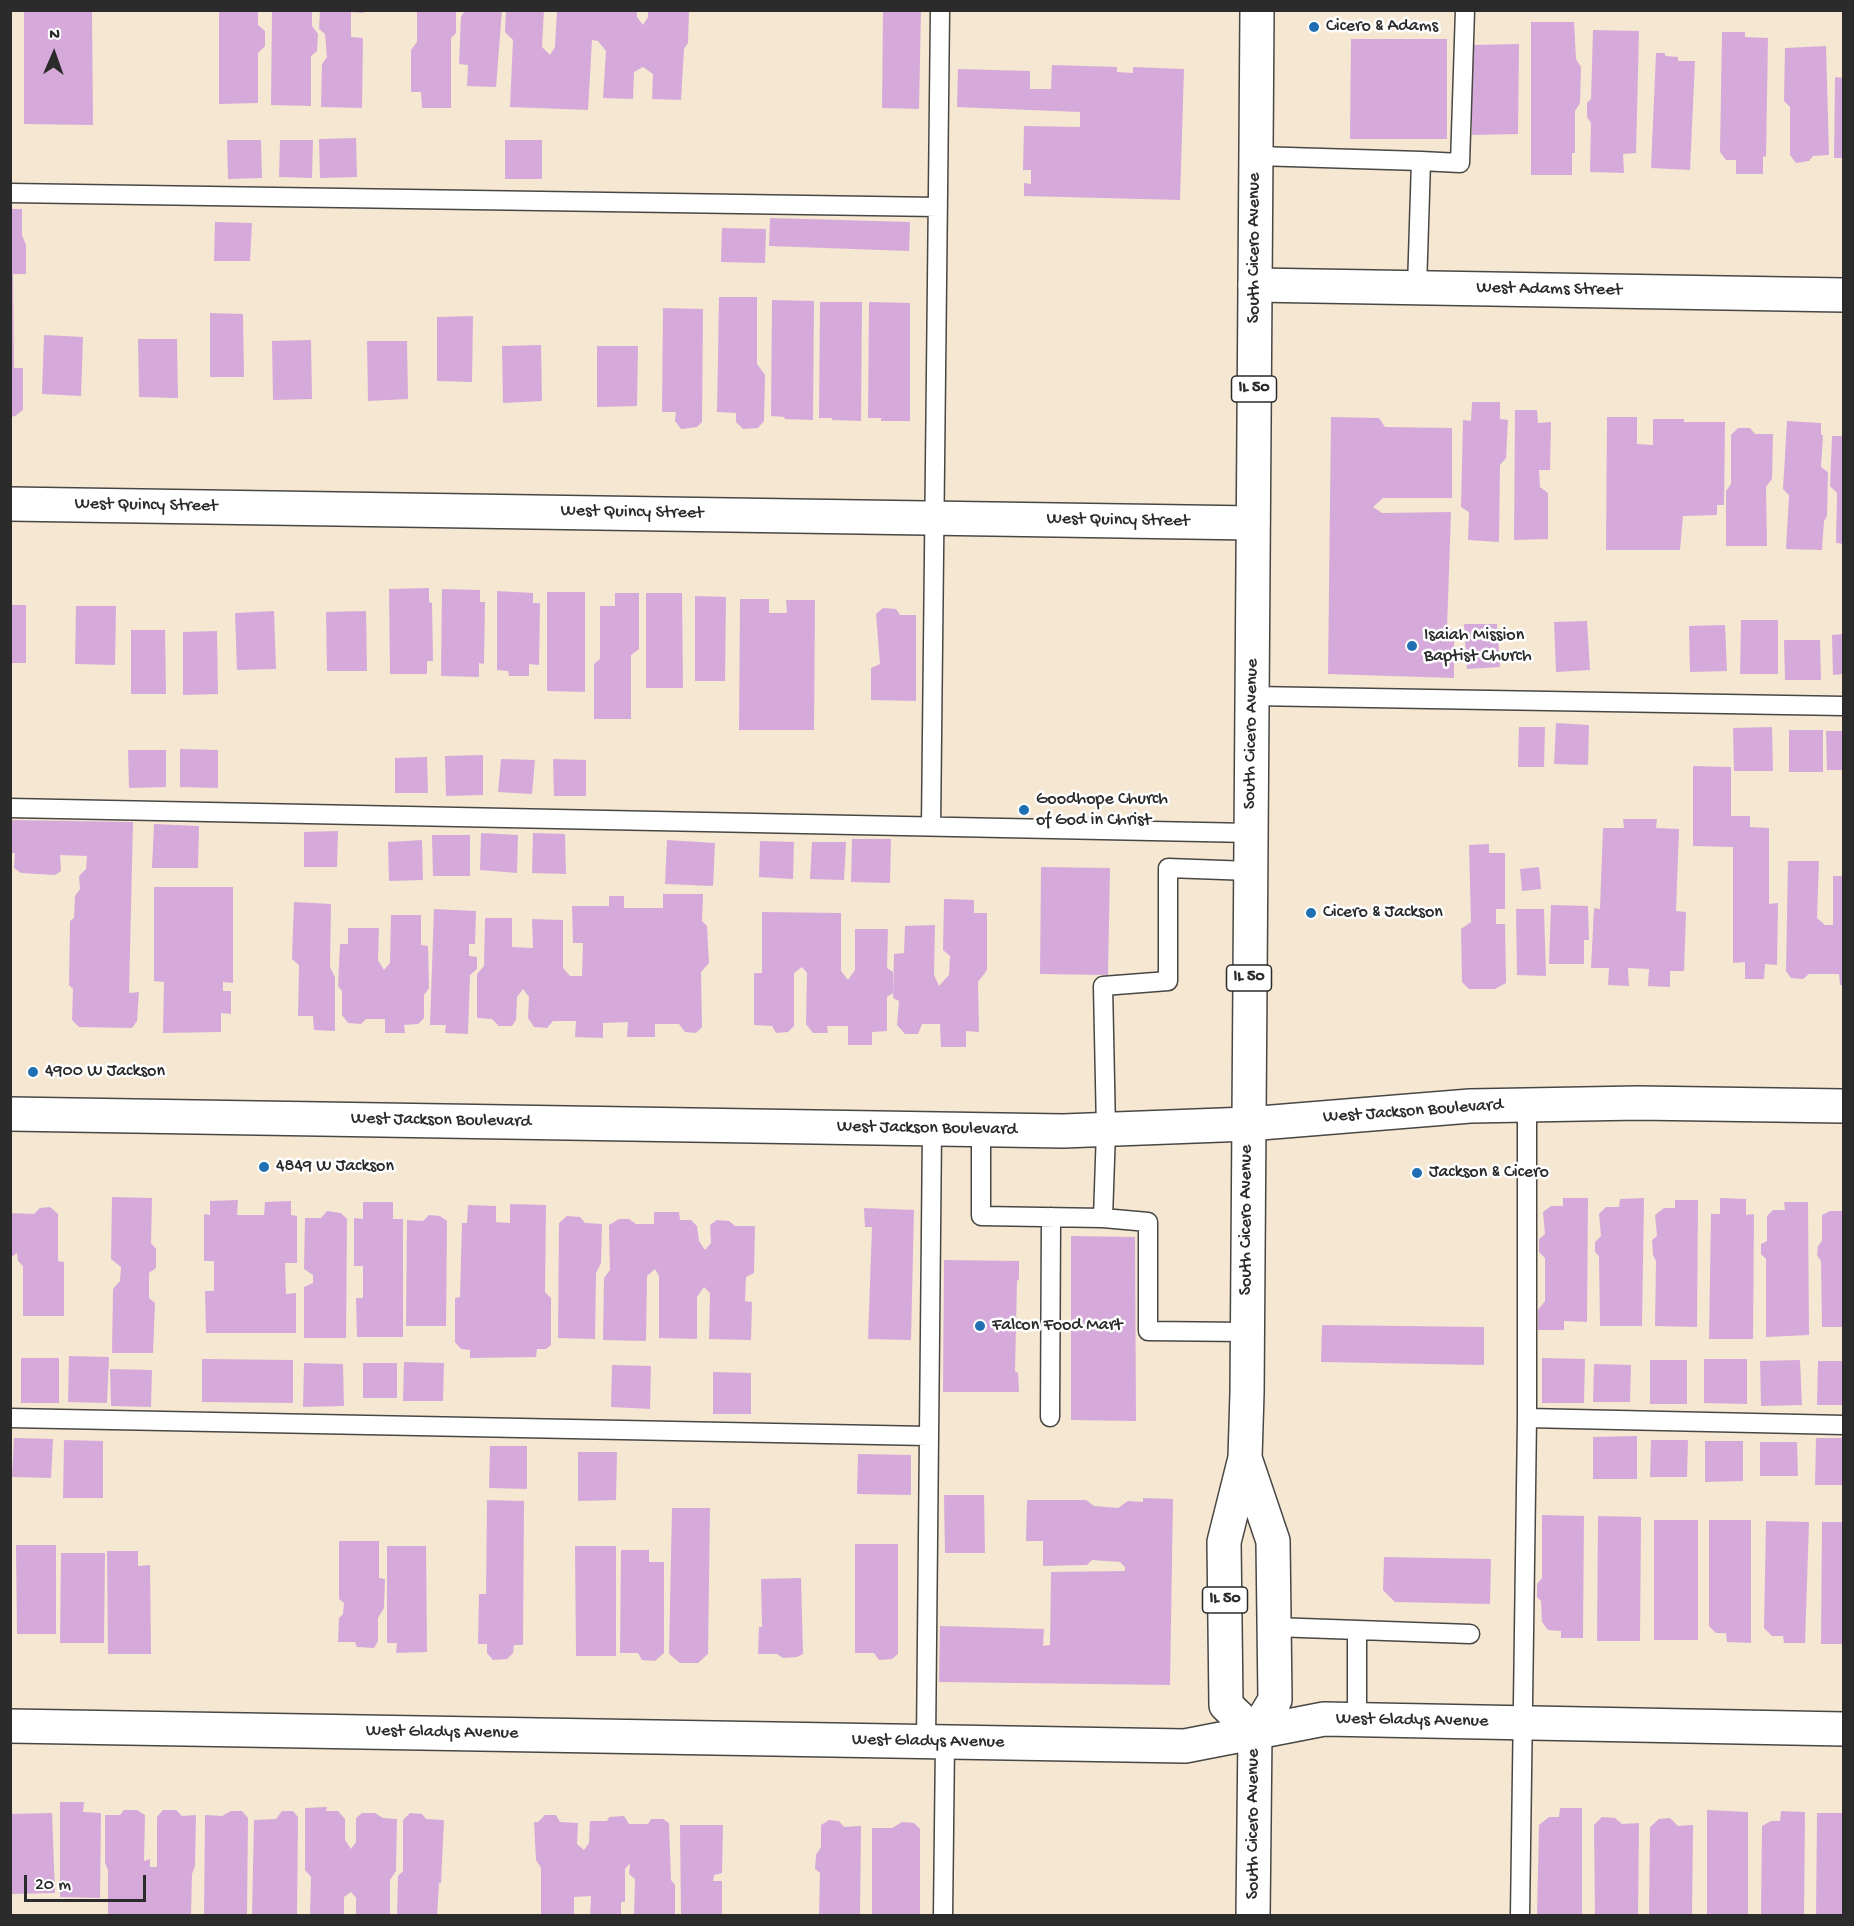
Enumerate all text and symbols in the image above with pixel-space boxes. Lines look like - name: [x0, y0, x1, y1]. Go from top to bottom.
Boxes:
- place label: Cicero & Adams: [1326, 16, 1438, 38]
- marker: Cicero & Adams: [1307, 20, 1321, 34]
- north arrow: [24, 24, 84, 84]
- text: N: [49, 26, 60, 45]
- street label: South Cicero Avenue: [1244, 173, 1266, 323]
- street label: West Adams Street: [1476, 278, 1622, 302]
- road number: IL 50: [1232, 376, 1276, 402]
- street label: West Quincy Street: [74, 494, 218, 518]
- street label: West Quincy Street: [560, 501, 704, 525]
- street label: West Quincy Street: [1046, 509, 1190, 533]
- place label: Isaiah Mission Baptist Church: [1424, 625, 1532, 668]
- marker: Isaiah Mission Baptist Church: [1405, 639, 1419, 653]
- street label: South Cicero Avenue: [1240, 659, 1264, 809]
- place label: Goodhope Church of God in Christ: [1036, 789, 1168, 832]
- marker: Goodhope Church of God in Christ: [1017, 803, 1031, 817]
- place label: Cicero & Jackson: [1323, 902, 1443, 924]
- marker: Cicero & Jackson: [1304, 906, 1318, 920]
- road number: IL 50: [1226, 965, 1272, 991]
- place label: 4900 W Jackson: [45, 1061, 165, 1083]
- marker: 4900 W Jackson: [26, 1065, 40, 1079]
- street label: West Jackson Boulevard: [1322, 1095, 1504, 1129]
- street label: West Jackson Boulevard: [351, 1109, 531, 1133]
- street label: West Jackson Boulevard: [837, 1117, 1017, 1141]
- street label: South Cicero Avenue: [1236, 1145, 1258, 1295]
- place label: 4849 W Jackson: [276, 1156, 394, 1178]
- marker: 4849 W Jackson: [257, 1160, 271, 1174]
- place label: Jackson & Cicero: [1429, 1162, 1549, 1184]
- marker: Jackson & Cicero: [1410, 1166, 1424, 1180]
- place label: Falcon Food Mart: [992, 1315, 1122, 1337]
- marker: Falcon Food Mart: [973, 1319, 987, 1333]
- road number: IL 50: [1202, 1587, 1248, 1613]
- street label: West Gladys Avenue: [1336, 1709, 1488, 1733]
- street label: West Gladys Avenue: [366, 1721, 518, 1745]
- street label: West Gladys Avenue: [852, 1730, 1004, 1754]
- street label: South Cicero Avenue: [1243, 1749, 1265, 1899]
- scale bar: [27, 1863, 148, 1901]
- text: 20 m: [35, 1875, 71, 1896]

